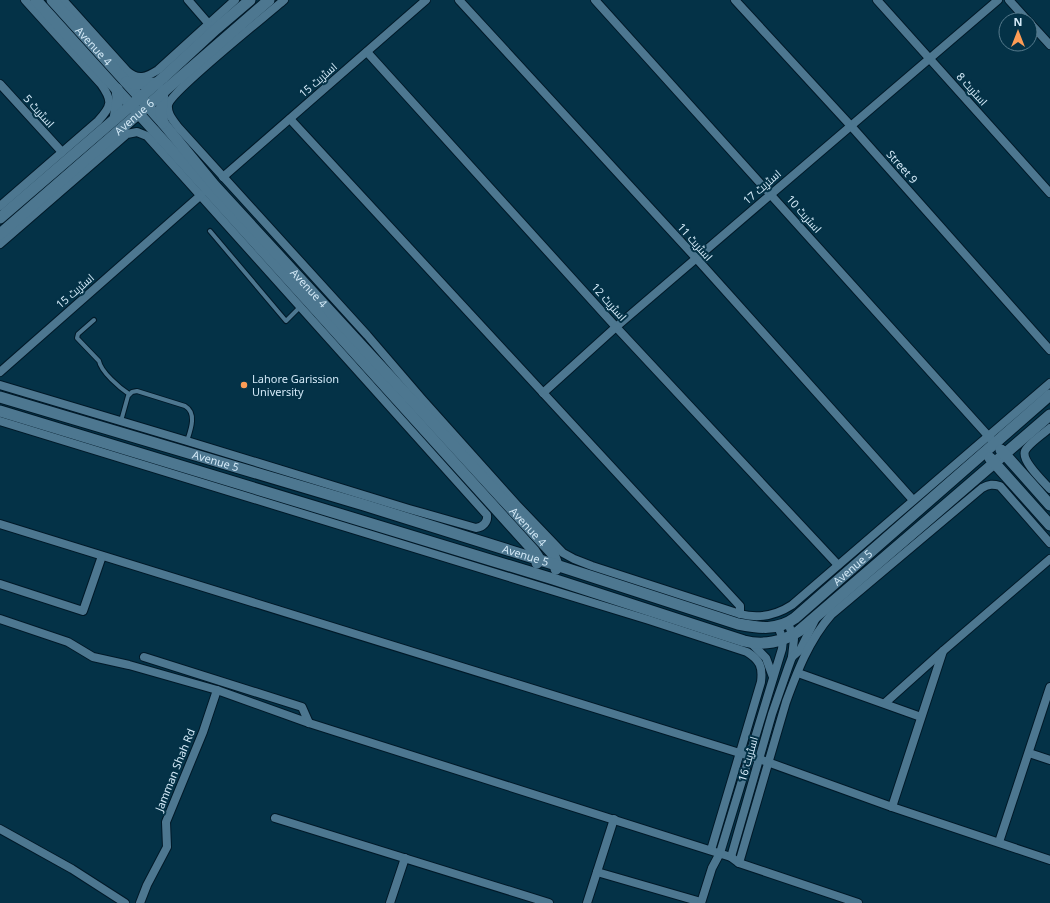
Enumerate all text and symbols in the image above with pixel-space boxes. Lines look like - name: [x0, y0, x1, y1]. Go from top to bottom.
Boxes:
- north arrow: [998, 12, 1038, 52]
- text: N: [1014, 14, 1022, 29]
- street label: Avenue 4: [72, 23, 116, 69]
- street label: اسٹریٹ 15: [295, 59, 340, 100]
- street label: اسٹریٹ 8: [954, 69, 991, 108]
- street label: اسٹریٹ 5: [21, 91, 58, 130]
- street label: Avenue 6: [111, 95, 157, 138]
- street label: Street 9: [883, 147, 921, 187]
- street label: اسٹریٹ 17: [739, 166, 784, 207]
- street label: اسٹریٹ 10: [783, 192, 825, 236]
- street label: اسٹریٹ 11: [674, 220, 716, 264]
- street label: Avenue 4: [287, 265, 331, 311]
- street label: اسٹریٹ 15: [52, 270, 97, 311]
- street label: اسٹریٹ 12: [588, 280, 630, 324]
- place label: Lahore Garission University: [252, 371, 339, 399]
- marker: Lahore Garission University: [239, 380, 249, 390]
- street label: Avenue 5: [191, 447, 241, 475]
- street label: Avenue 4: [507, 504, 550, 550]
- street label: Avenue 5: [501, 541, 551, 569]
- street label: Avenue 5: [829, 546, 875, 589]
- street label: Jamman Shah Rd: [151, 726, 198, 814]
- street label: اسٹریٹ 16: [734, 735, 761, 783]

